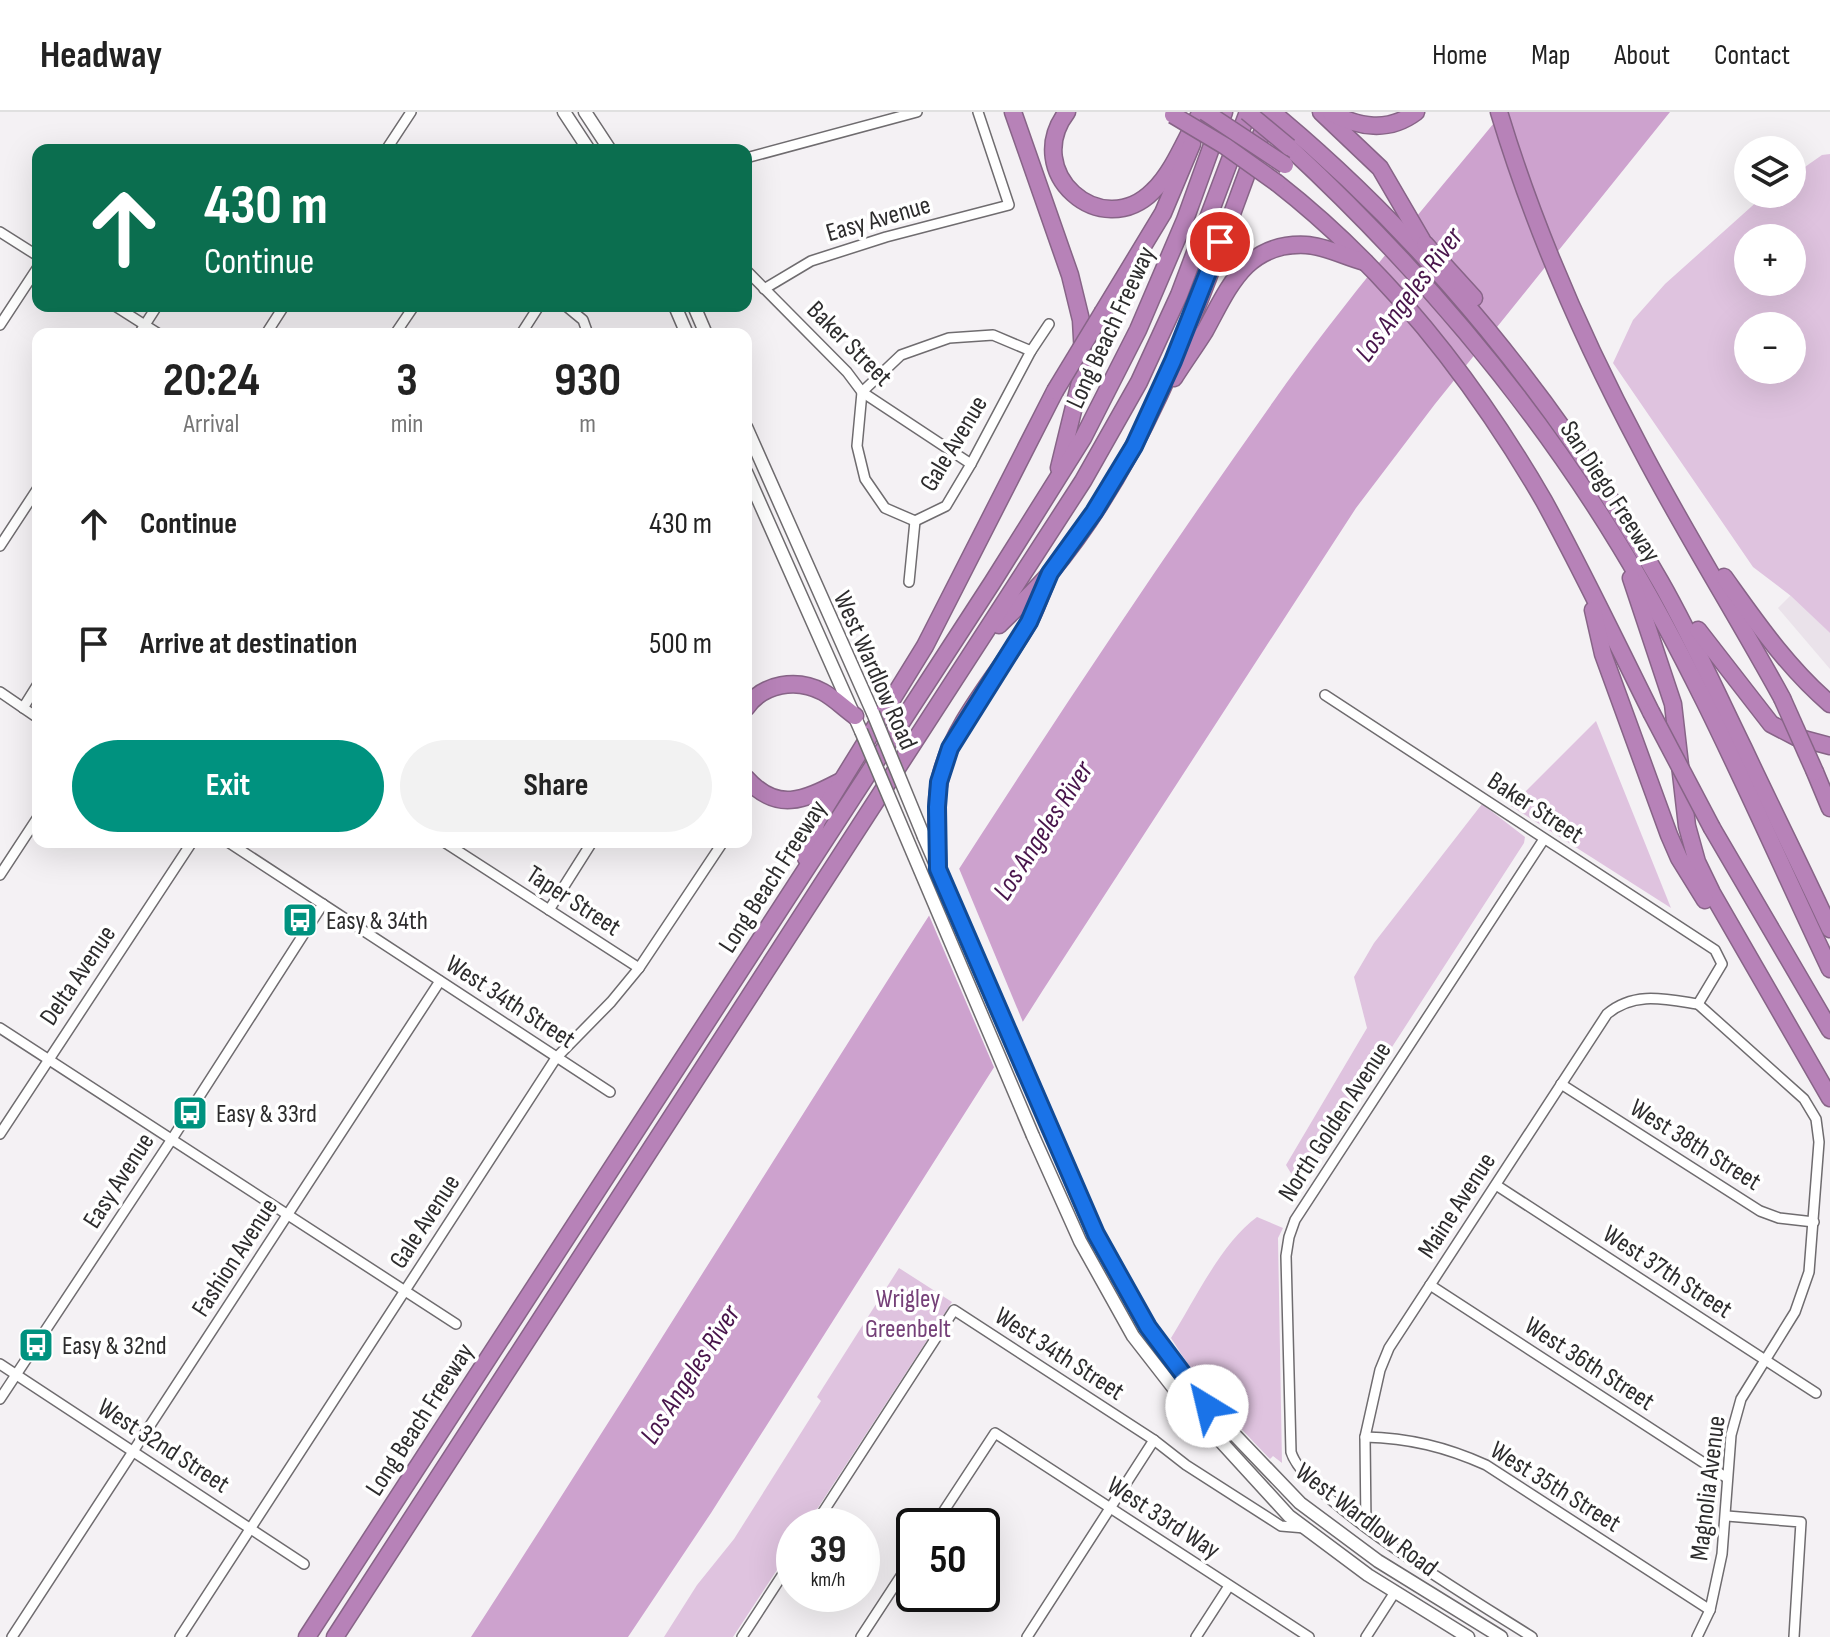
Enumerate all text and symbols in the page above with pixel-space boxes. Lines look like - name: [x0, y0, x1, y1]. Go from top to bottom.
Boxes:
- text: Headway: [40, 33, 162, 78]
- text: Home: [1432, 39, 1487, 72]
- text: Map: [1531, 39, 1570, 72]
- text: About: [1614, 39, 1670, 72]
- text: Contact: [1714, 39, 1790, 72]
- map controls: [1734, 136, 1806, 384]
- button: layers: [1734, 136, 1806, 208]
- text: 430 m: [204, 173, 328, 240]
- icon: ahead: [72, 176, 176, 280]
- street label: Easy Avenue: [823, 190, 934, 249]
- pin: [1186, 208, 1254, 276]
- icon: arrive: [1198, 220, 1242, 264]
- water label: Los Angeles River: [1348, 221, 1471, 368]
- button: +: [1734, 224, 1806, 296]
- text: Continue: [204, 241, 314, 284]
- street label: Long Beach Freeway: [1060, 242, 1162, 414]
- street label: Baker Street: [800, 295, 898, 393]
- button: −: [1734, 312, 1806, 384]
- text: 20:24: [163, 352, 260, 409]
- text: 3: [396, 352, 418, 409]
- text: 930: [554, 352, 621, 409]
- street label: Gale Avenue: [914, 390, 995, 497]
- text: Arrival: [183, 409, 239, 440]
- text: min: [391, 409, 423, 440]
- text: m: [579, 409, 596, 440]
- street label: San Diego Freeway: [1553, 416, 1667, 568]
- icon: ahead: [72, 502, 116, 546]
- text: Continue: [140, 506, 237, 542]
- text: 430 m: [649, 506, 712, 542]
- street label: West Wardlow Road: [826, 587, 923, 755]
- icon: arrive: [72, 622, 116, 666]
- text: Arrive at destination: [140, 626, 357, 662]
- text: 500 m: [649, 626, 712, 662]
- button: Exit: [72, 740, 384, 832]
- button: Share: [400, 740, 712, 832]
- water label: Los Angeles River: [986, 754, 1101, 906]
- street label: Baker Street: [1481, 766, 1589, 851]
- street label: Long Beach Freeway: [713, 795, 834, 959]
- street label: Taper Street: [520, 859, 626, 943]
- bus stop icon: Easy & 34th: [281, 901, 319, 939]
- place label: Easy & 34th: [326, 906, 428, 937]
- street label: Delta Avenue: [34, 920, 123, 1032]
- street label: West 34th Street: [440, 949, 581, 1056]
- street label: North Golden Avenue: [1272, 1036, 1398, 1207]
- street label: West 38th Street: [1624, 1093, 1767, 1198]
- bus stop icon: Easy & 33rd: [171, 1094, 209, 1132]
- place label: Easy & 33rd: [216, 1099, 317, 1130]
- street label: Easy Avenue: [77, 1127, 161, 1234]
- street label: Maine Avenue: [1412, 1147, 1503, 1264]
- street label: Gale Avenue: [383, 1169, 467, 1275]
- street label: Fashion Avenue: [186, 1193, 285, 1323]
- street label: West 37th Street: [1597, 1219, 1738, 1326]
- park label: Wrigley Greenbelt: [865, 1284, 951, 1345]
- water label: Los Angeles River: [633, 1298, 748, 1450]
- street label: West 34th Street: [989, 1301, 1130, 1408]
- street label: West 36th Street: [1518, 1311, 1660, 1418]
- bus stop icon: Easy & 32nd: [17, 1326, 55, 1364]
- place label: Easy & 32nd: [62, 1331, 167, 1362]
- street label: Long Beach Freeway: [360, 1338, 481, 1502]
- position arrow: [1165, 1364, 1249, 1448]
- street label: West 32nd Street: [91, 1392, 235, 1500]
- street label: Magnolia Avenue: [1684, 1414, 1733, 1562]
- street label: West 35th Street: [1484, 1435, 1626, 1540]
- street label: West Wardlow Road: [1289, 1457, 1443, 1584]
- street label: West 33rd Way: [1101, 1470, 1225, 1566]
- speed limit sign: 50: [896, 1508, 1000, 1612]
- text: 39: [810, 1526, 846, 1574]
- text: km/h: [811, 1568, 845, 1592]

